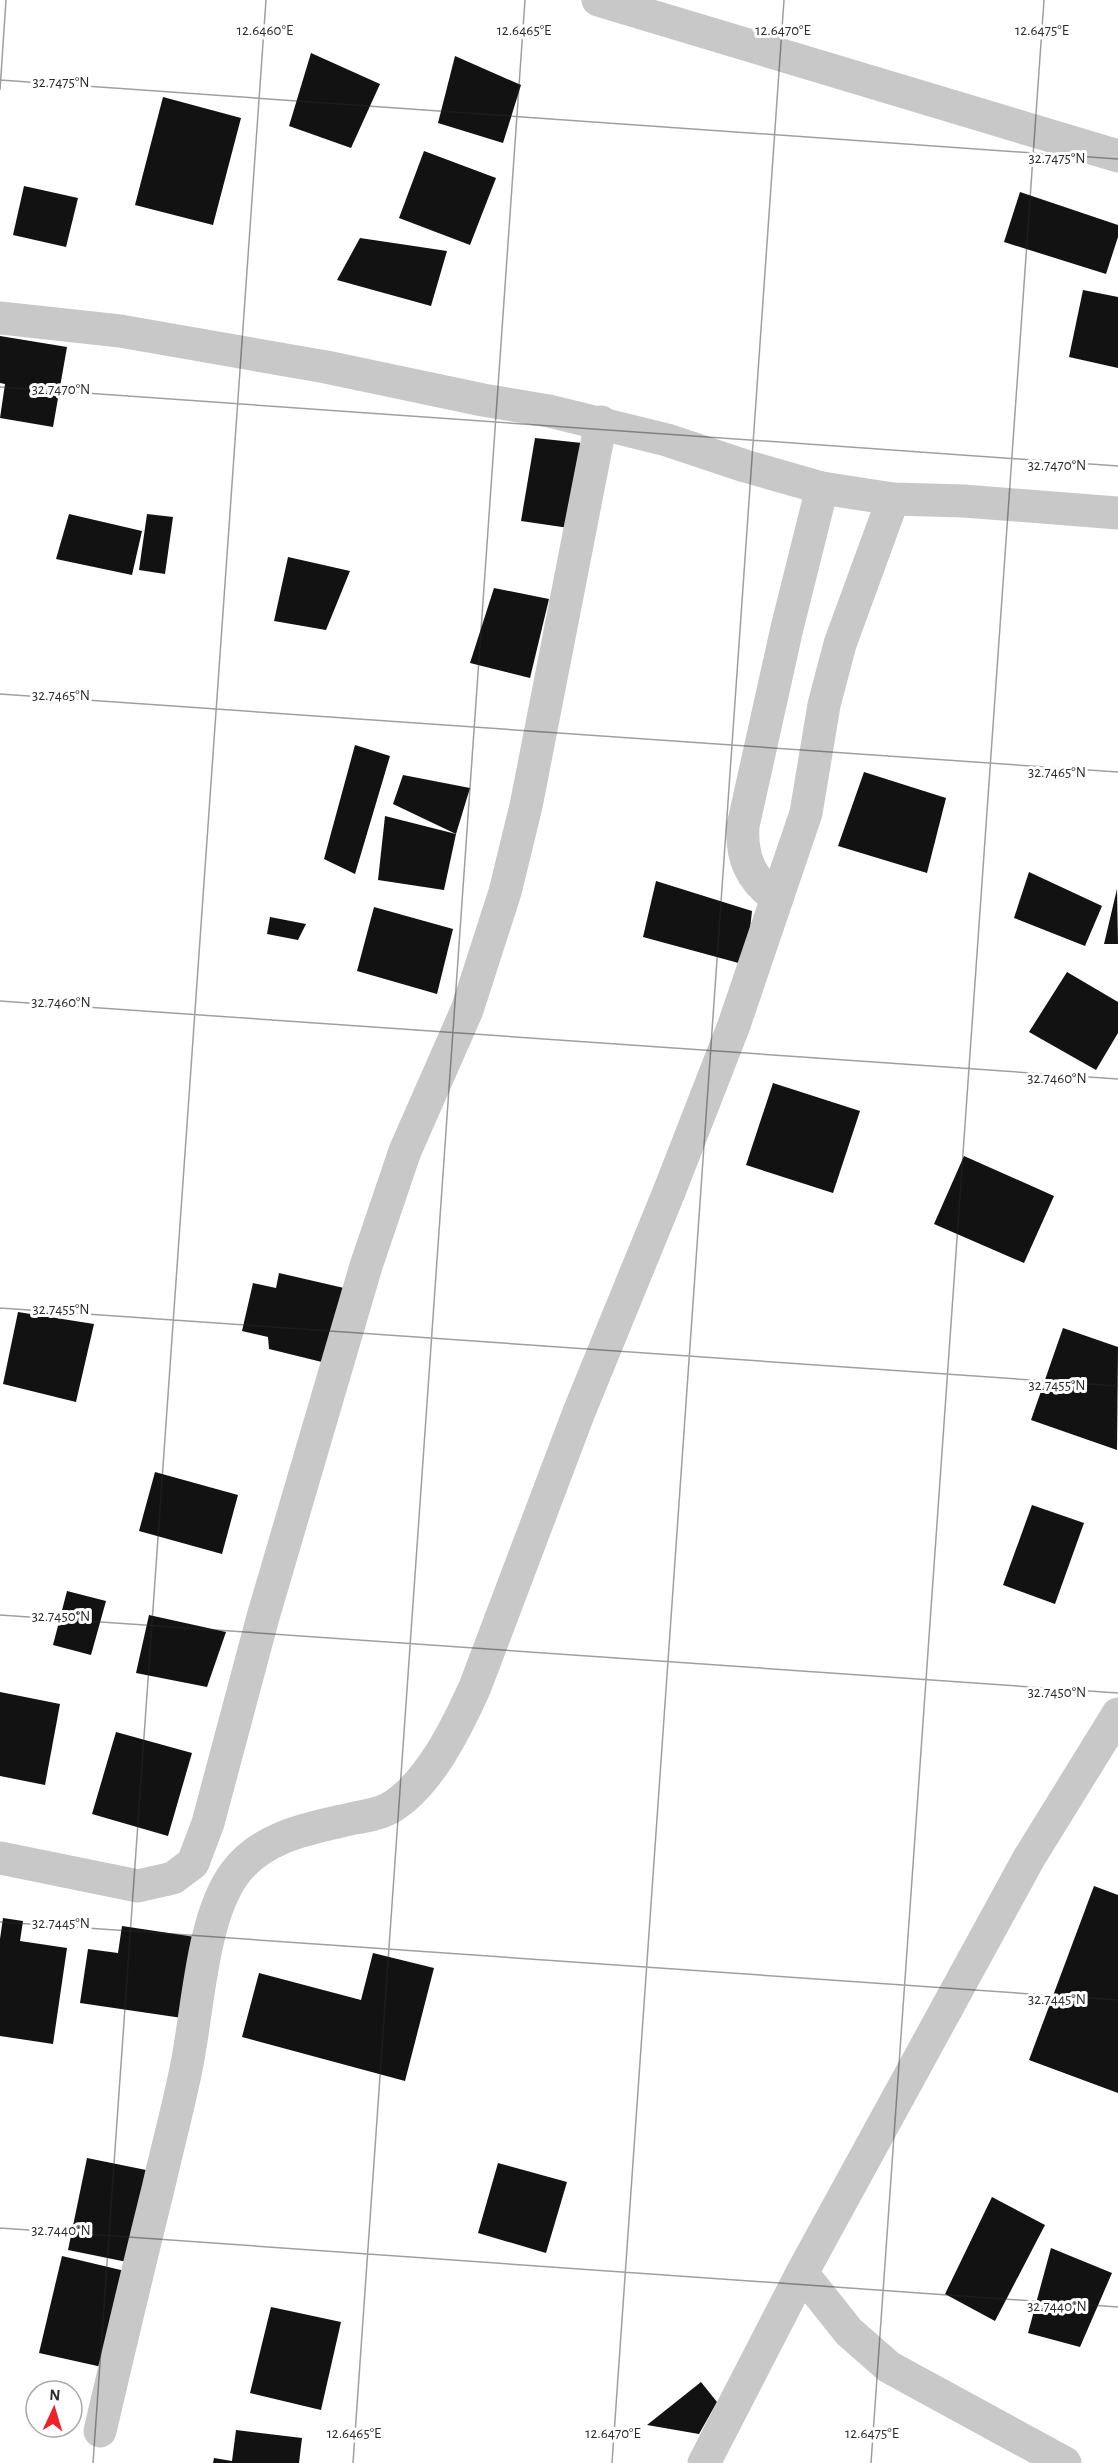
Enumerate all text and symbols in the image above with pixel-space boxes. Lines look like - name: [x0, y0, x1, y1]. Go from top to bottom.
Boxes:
- text: 12.6460°E: [237, 23, 293, 38]
- text: 12.6465°E: [497, 23, 551, 38]
- text: 12.6470°E: [755, 23, 811, 38]
- text: 12.6475°E: [1015, 23, 1069, 38]
- text: 32.7475°N: [32, 75, 90, 90]
- text: 32.7475°N: [1028, 151, 1086, 166]
- text: 32.7470°N: [32, 382, 90, 397]
- text: 32.7470°N: [1028, 458, 1086, 473]
- text: 32.7465°N: [32, 688, 90, 703]
- text: 32.7465°N: [1028, 765, 1086, 780]
- text: 32.7460°N: [31, 995, 91, 1010]
- text: 32.7460°N: [1027, 1071, 1087, 1086]
- text: 32.7455°N: [32, 1302, 90, 1317]
- text: 32.7455°N: [1028, 1378, 1086, 1393]
- text: 32.7450°N: [32, 1609, 90, 1624]
- text: 32.7450°N: [1028, 1685, 1086, 1700]
- text: 32.7445°N: [32, 1916, 90, 1931]
- text: 32.7445°N: [1028, 1992, 1086, 2007]
- text: 32.7440°N: [31, 2223, 91, 2238]
- text: 32.7440°N: [1027, 2299, 1087, 2314]
- north arrow: [24, 2379, 84, 2439]
- text: N: [49, 2387, 61, 2403]
- text: 12.6465°E: [327, 2426, 381, 2441]
- text: 12.6470°E: [585, 2426, 641, 2441]
- text: 12.6475°E: [845, 2426, 899, 2441]

